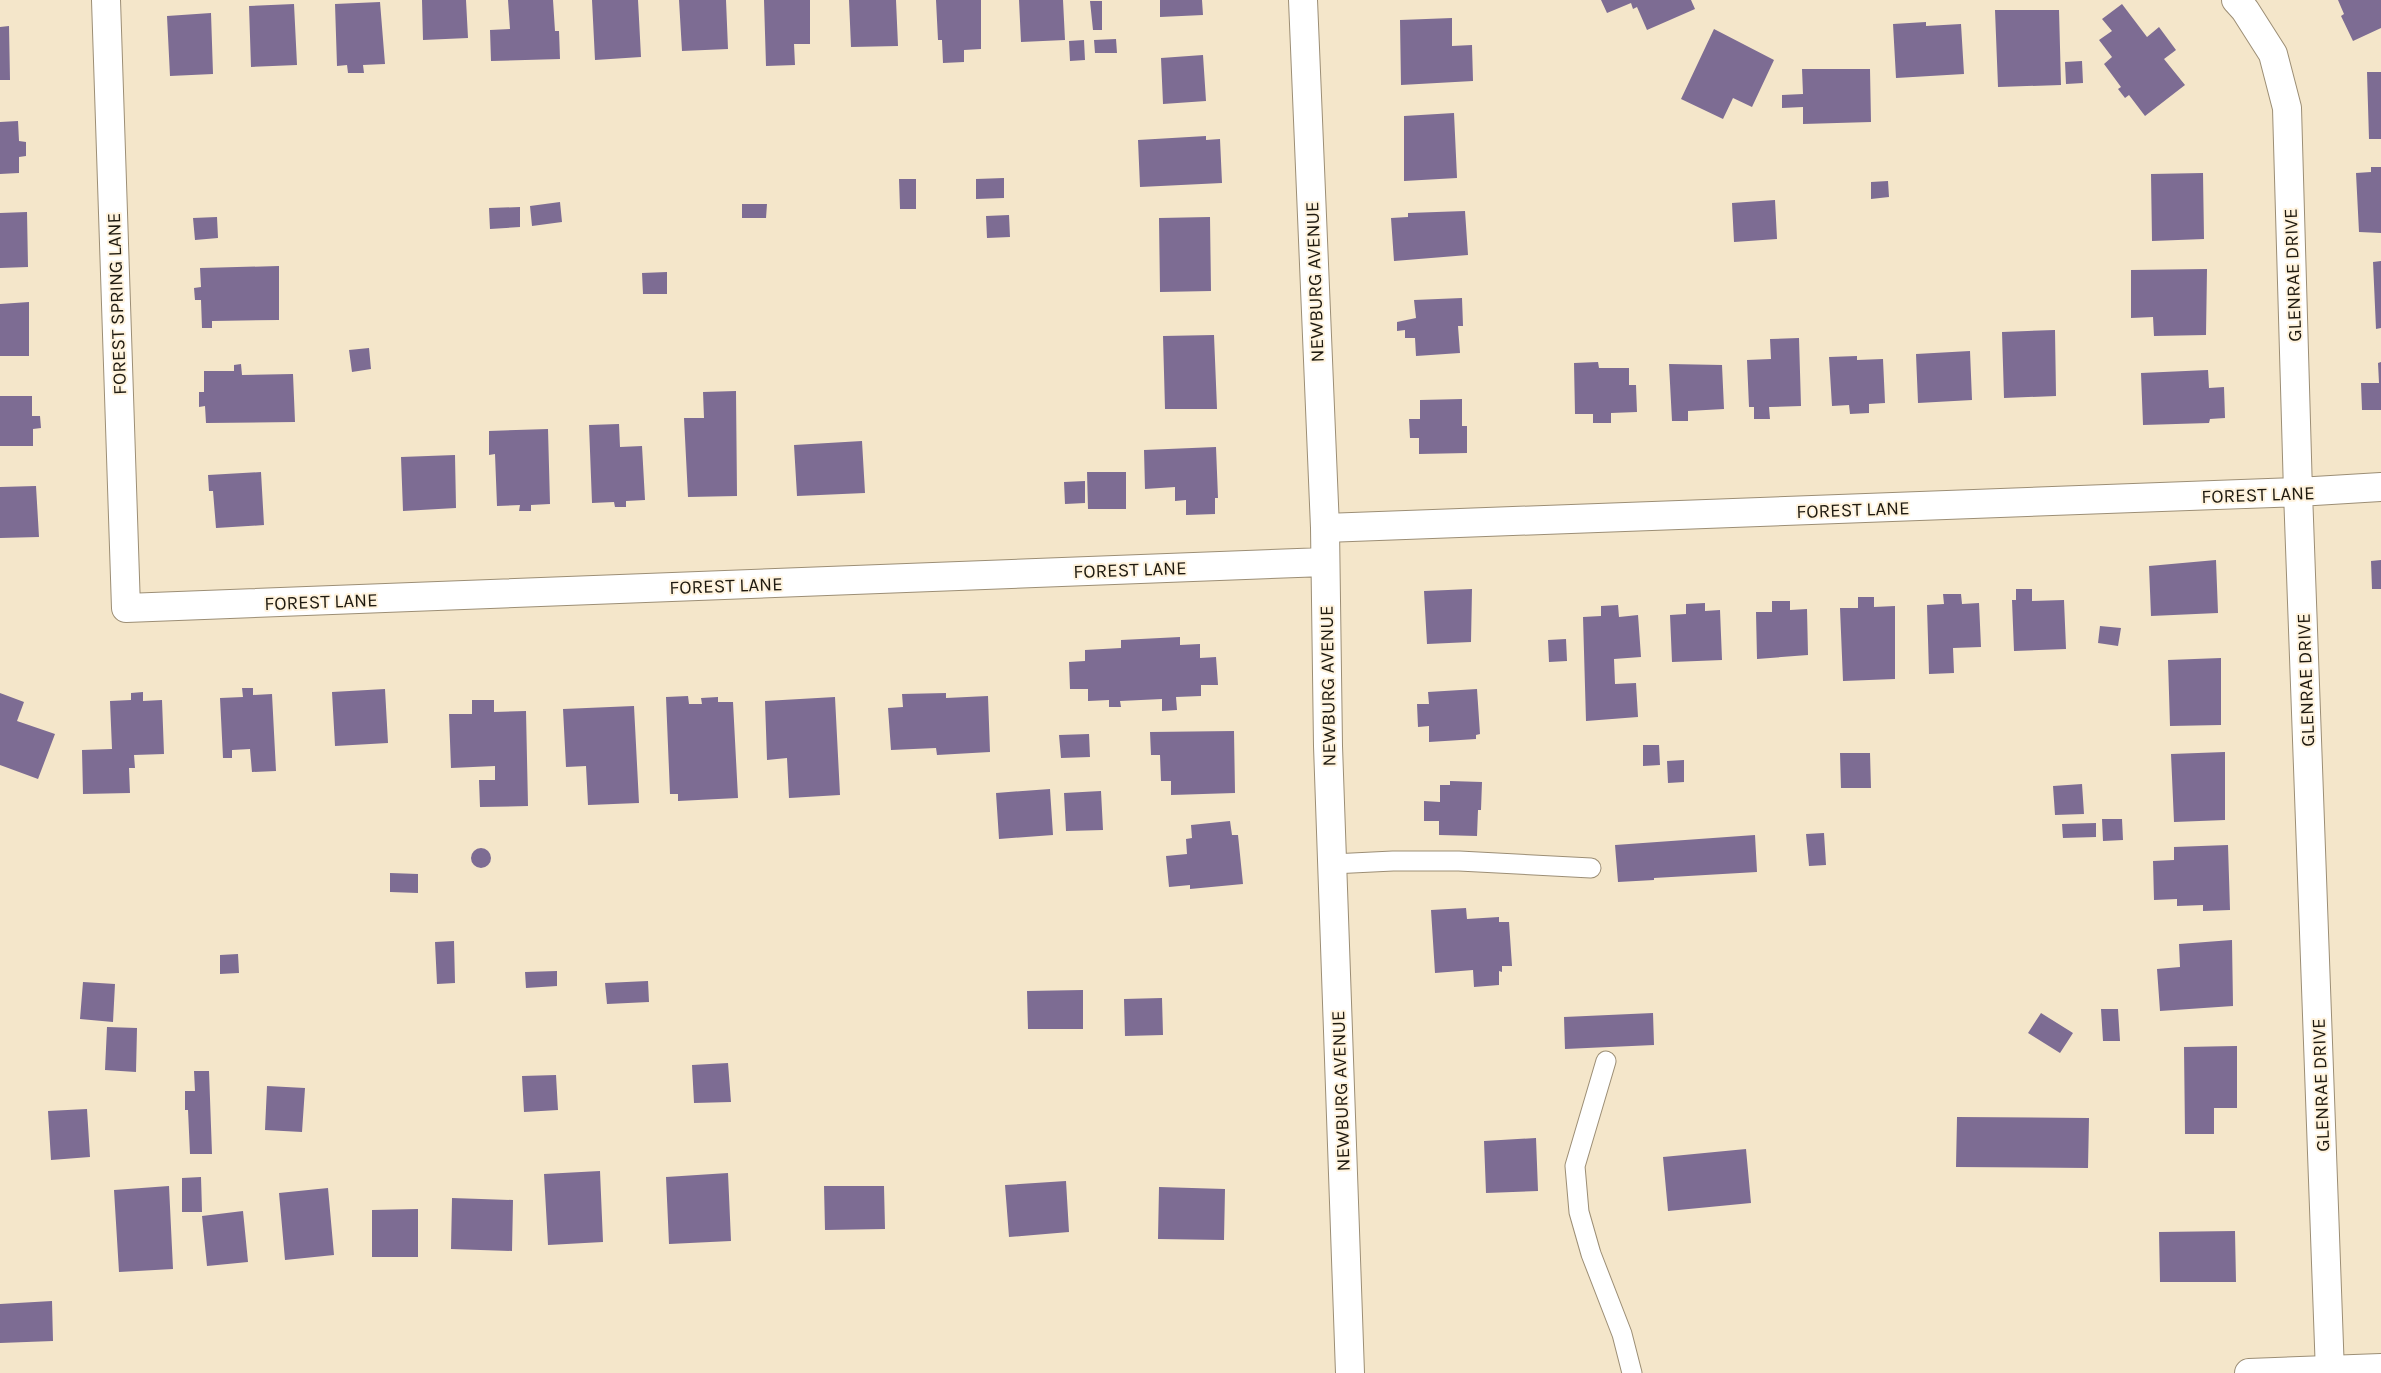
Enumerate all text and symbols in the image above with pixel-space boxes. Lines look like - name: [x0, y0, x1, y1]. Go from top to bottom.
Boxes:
- street label: NEWBURG AVENUE: [1301, 201, 1329, 363]
- street label: GLENRAE DRIVE: [2280, 208, 2306, 342]
- street label: FOREST SPRING LANE: [103, 213, 131, 395]
- street label: FOREST LANE: [2201, 482, 2315, 508]
- street label: FOREST LANE: [1796, 497, 1910, 523]
- street label: FOREST LANE: [1073, 557, 1187, 583]
- street label: FOREST LANE: [669, 573, 783, 599]
- street label: FOREST LANE: [264, 589, 378, 615]
- street label: NEWBURG AVENUE: [1316, 605, 1340, 767]
- street label: GLENRAE DRIVE: [2293, 613, 2319, 747]
- street label: NEWBURG AVENUE: [1327, 1010, 1355, 1172]
- street label: GLENRAE DRIVE: [2308, 1018, 2334, 1152]

